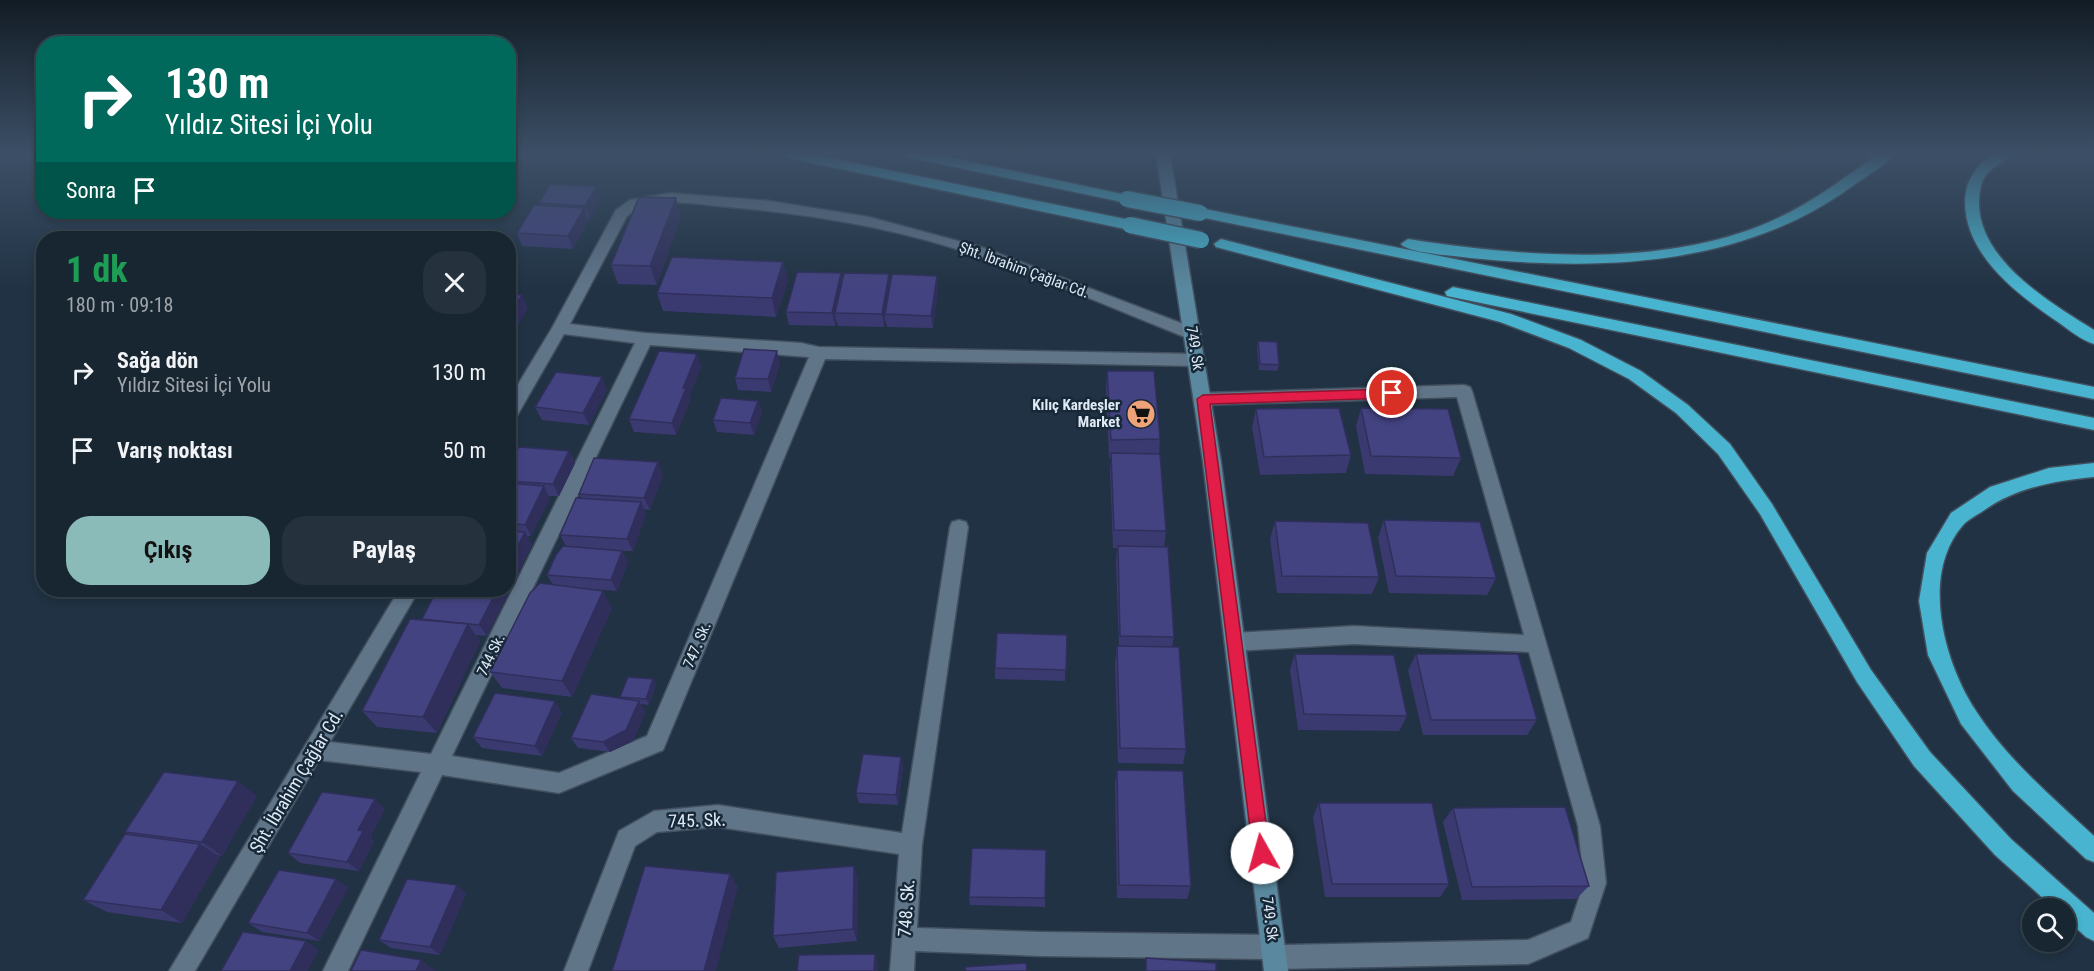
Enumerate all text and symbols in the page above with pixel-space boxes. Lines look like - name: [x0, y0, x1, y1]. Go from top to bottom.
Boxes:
- text: 130 m: [165, 59, 270, 108]
- icon: right: [66, 60, 144, 138]
- text: Yıldız Sitesi İçi Yolu: [165, 109, 373, 141]
- icon: arrive: [128, 174, 161, 207]
- text: Sonra: [66, 178, 116, 203]
- street label: Şht. İbrahim Çağlar Cd.: [957, 238, 1091, 302]
- text: 1 dk: [66, 249, 128, 291]
- button: close: [423, 251, 486, 314]
- text: 180 m · 09:18: [66, 293, 173, 317]
- street label: 749. Sk: [1183, 325, 1207, 371]
- text: Sağa dön: [117, 348, 198, 373]
- icon: right: [66, 356, 99, 389]
- text: 130 m: [432, 360, 486, 385]
- pin: [1366, 367, 1417, 418]
- text: Yıldız Sitesi İçi Yolu: [117, 373, 271, 397]
- icon: arrive: [1375, 376, 1408, 409]
- place label: Kılıç Kardeşler Market: [1032, 396, 1120, 431]
- supermarket icon: Kılıç Kardeşler Market: [1125, 398, 1157, 430]
- icon: arrive: [66, 434, 99, 467]
- text: Varış noktası: [117, 438, 233, 463]
- text: 50 m: [443, 438, 486, 463]
- button: Çıkış: [66, 516, 270, 585]
- button: Paylaş: [282, 516, 486, 585]
- street label: 747. Sk.: [679, 619, 715, 671]
- street label: 744 Sk.: [473, 631, 509, 679]
- street label: Şht. İbrahim Çağlar Cd.: [245, 705, 347, 857]
- street label: 745. Sk.: [668, 808, 726, 832]
- position arrow: [1230, 821, 1294, 885]
- street label: 748. Sk.: [894, 878, 918, 938]
- street label: 749. Sk: [1258, 896, 1282, 942]
- map controls: [2022, 898, 2076, 952]
- button: search: [2022, 898, 2076, 952]

